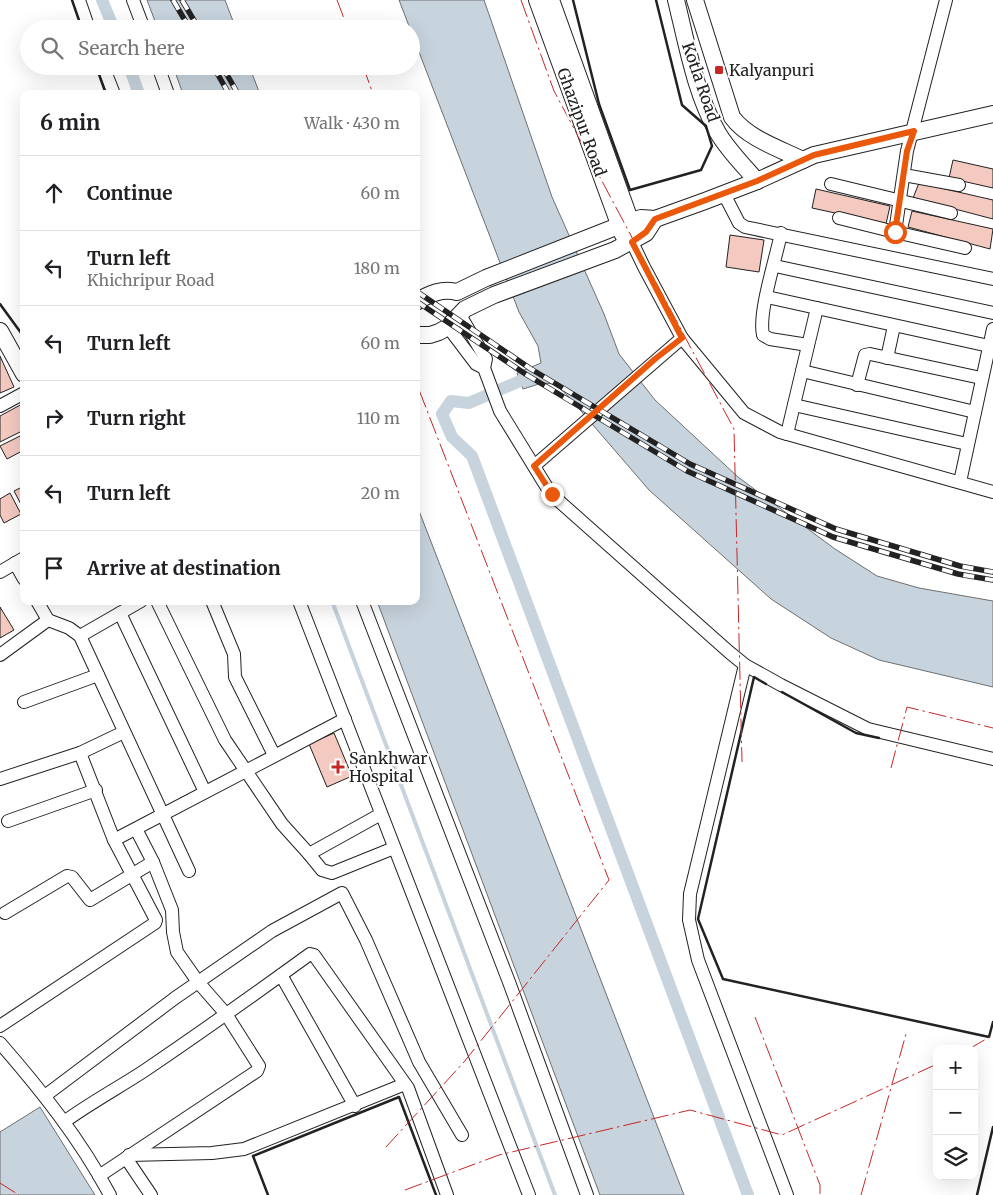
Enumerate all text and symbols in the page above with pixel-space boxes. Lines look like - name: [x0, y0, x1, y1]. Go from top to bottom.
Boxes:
- search box: [20, 20, 420, 75]
- icon: search: [38, 34, 66, 62]
- text: Search here: [78, 36, 185, 60]
- street label: Kotla Road: [678, 40, 724, 125]
- place label: Kalyanpuri: [729, 60, 814, 80]
- marker: Kalyanpuri: [713, 64, 725, 76]
- street label: Ghazipur Road: [553, 65, 611, 179]
- text: 6 min: [40, 109, 100, 136]
- text: Walk · 430 m: [304, 113, 400, 133]
- icon: ahead: [40, 179, 68, 207]
- text: Continue: [87, 181, 173, 205]
- text: 60 m: [360, 183, 400, 203]
- route start: [884, 221, 907, 244]
- text: Turn left: [87, 246, 171, 270]
- icon: left: [40, 254, 68, 282]
- text: 180 m: [354, 258, 400, 278]
- text: Khichripur Road: [87, 270, 214, 290]
- icon: left: [40, 329, 68, 357]
- text: Turn left: [87, 331, 171, 355]
- text: 60 m: [360, 333, 400, 353]
- icon: right: [40, 404, 68, 432]
- text: Turn right: [87, 406, 186, 430]
- text: 110 m: [357, 408, 400, 428]
- icon: left: [40, 479, 68, 507]
- text: Turn left: [87, 481, 171, 505]
- text: 20 m: [361, 483, 400, 503]
- route end: [541, 483, 564, 506]
- icon: arrive: [40, 554, 68, 582]
- text: Arrive at destination: [87, 556, 281, 580]
- place label: Sankhwar Hospital: [349, 748, 428, 786]
- marker: Sankhwar Hospital: [331, 760, 345, 774]
- map controls: [933, 1045, 978, 1180]
- button: +: [933, 1045, 978, 1090]
- button: −: [933, 1090, 978, 1135]
- button: layers: [933, 1135, 978, 1180]

